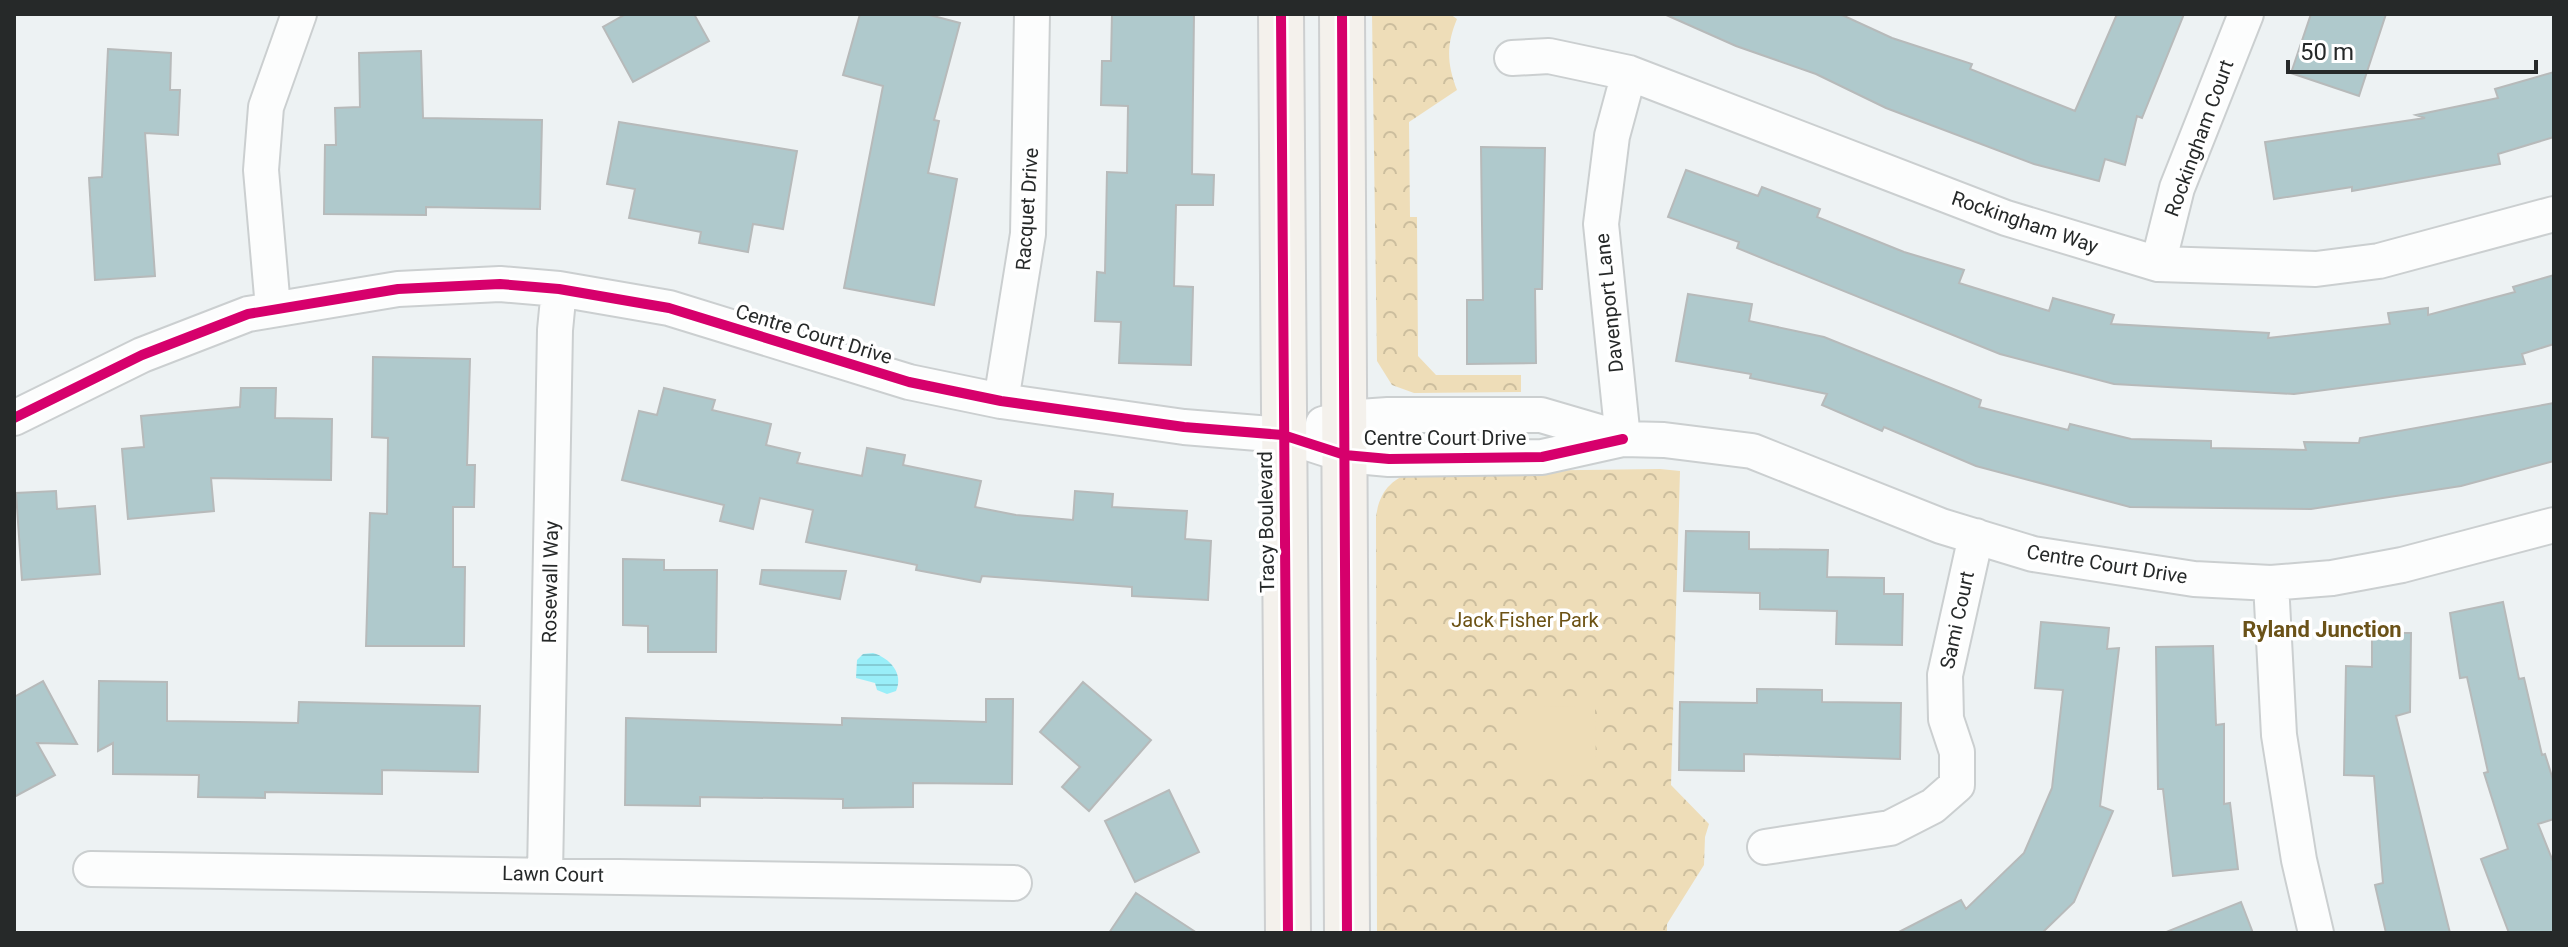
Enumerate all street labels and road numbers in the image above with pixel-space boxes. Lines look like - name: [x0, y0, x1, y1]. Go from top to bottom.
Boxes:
- street label: Rockingham Court: [2159, 56, 2239, 220]
- street label: Racquet Drive: [1011, 147, 1043, 271]
- street label: Rockingham Way: [1949, 186, 2102, 259]
- street label: Davenport Lane: [1590, 232, 1628, 374]
- street label: Centre Court Drive: [733, 299, 895, 369]
- street label: Centre Court Drive: [1364, 426, 1526, 450]
- street label: Tracy Boulevard: [1253, 451, 1279, 593]
- street label: Rosewall Way: [537, 520, 563, 644]
- street label: Centre Court Drive: [2025, 539, 2189, 589]
- street label: Sami Court: [1935, 569, 1979, 671]
- street label: Lawn Court: [502, 861, 604, 887]

